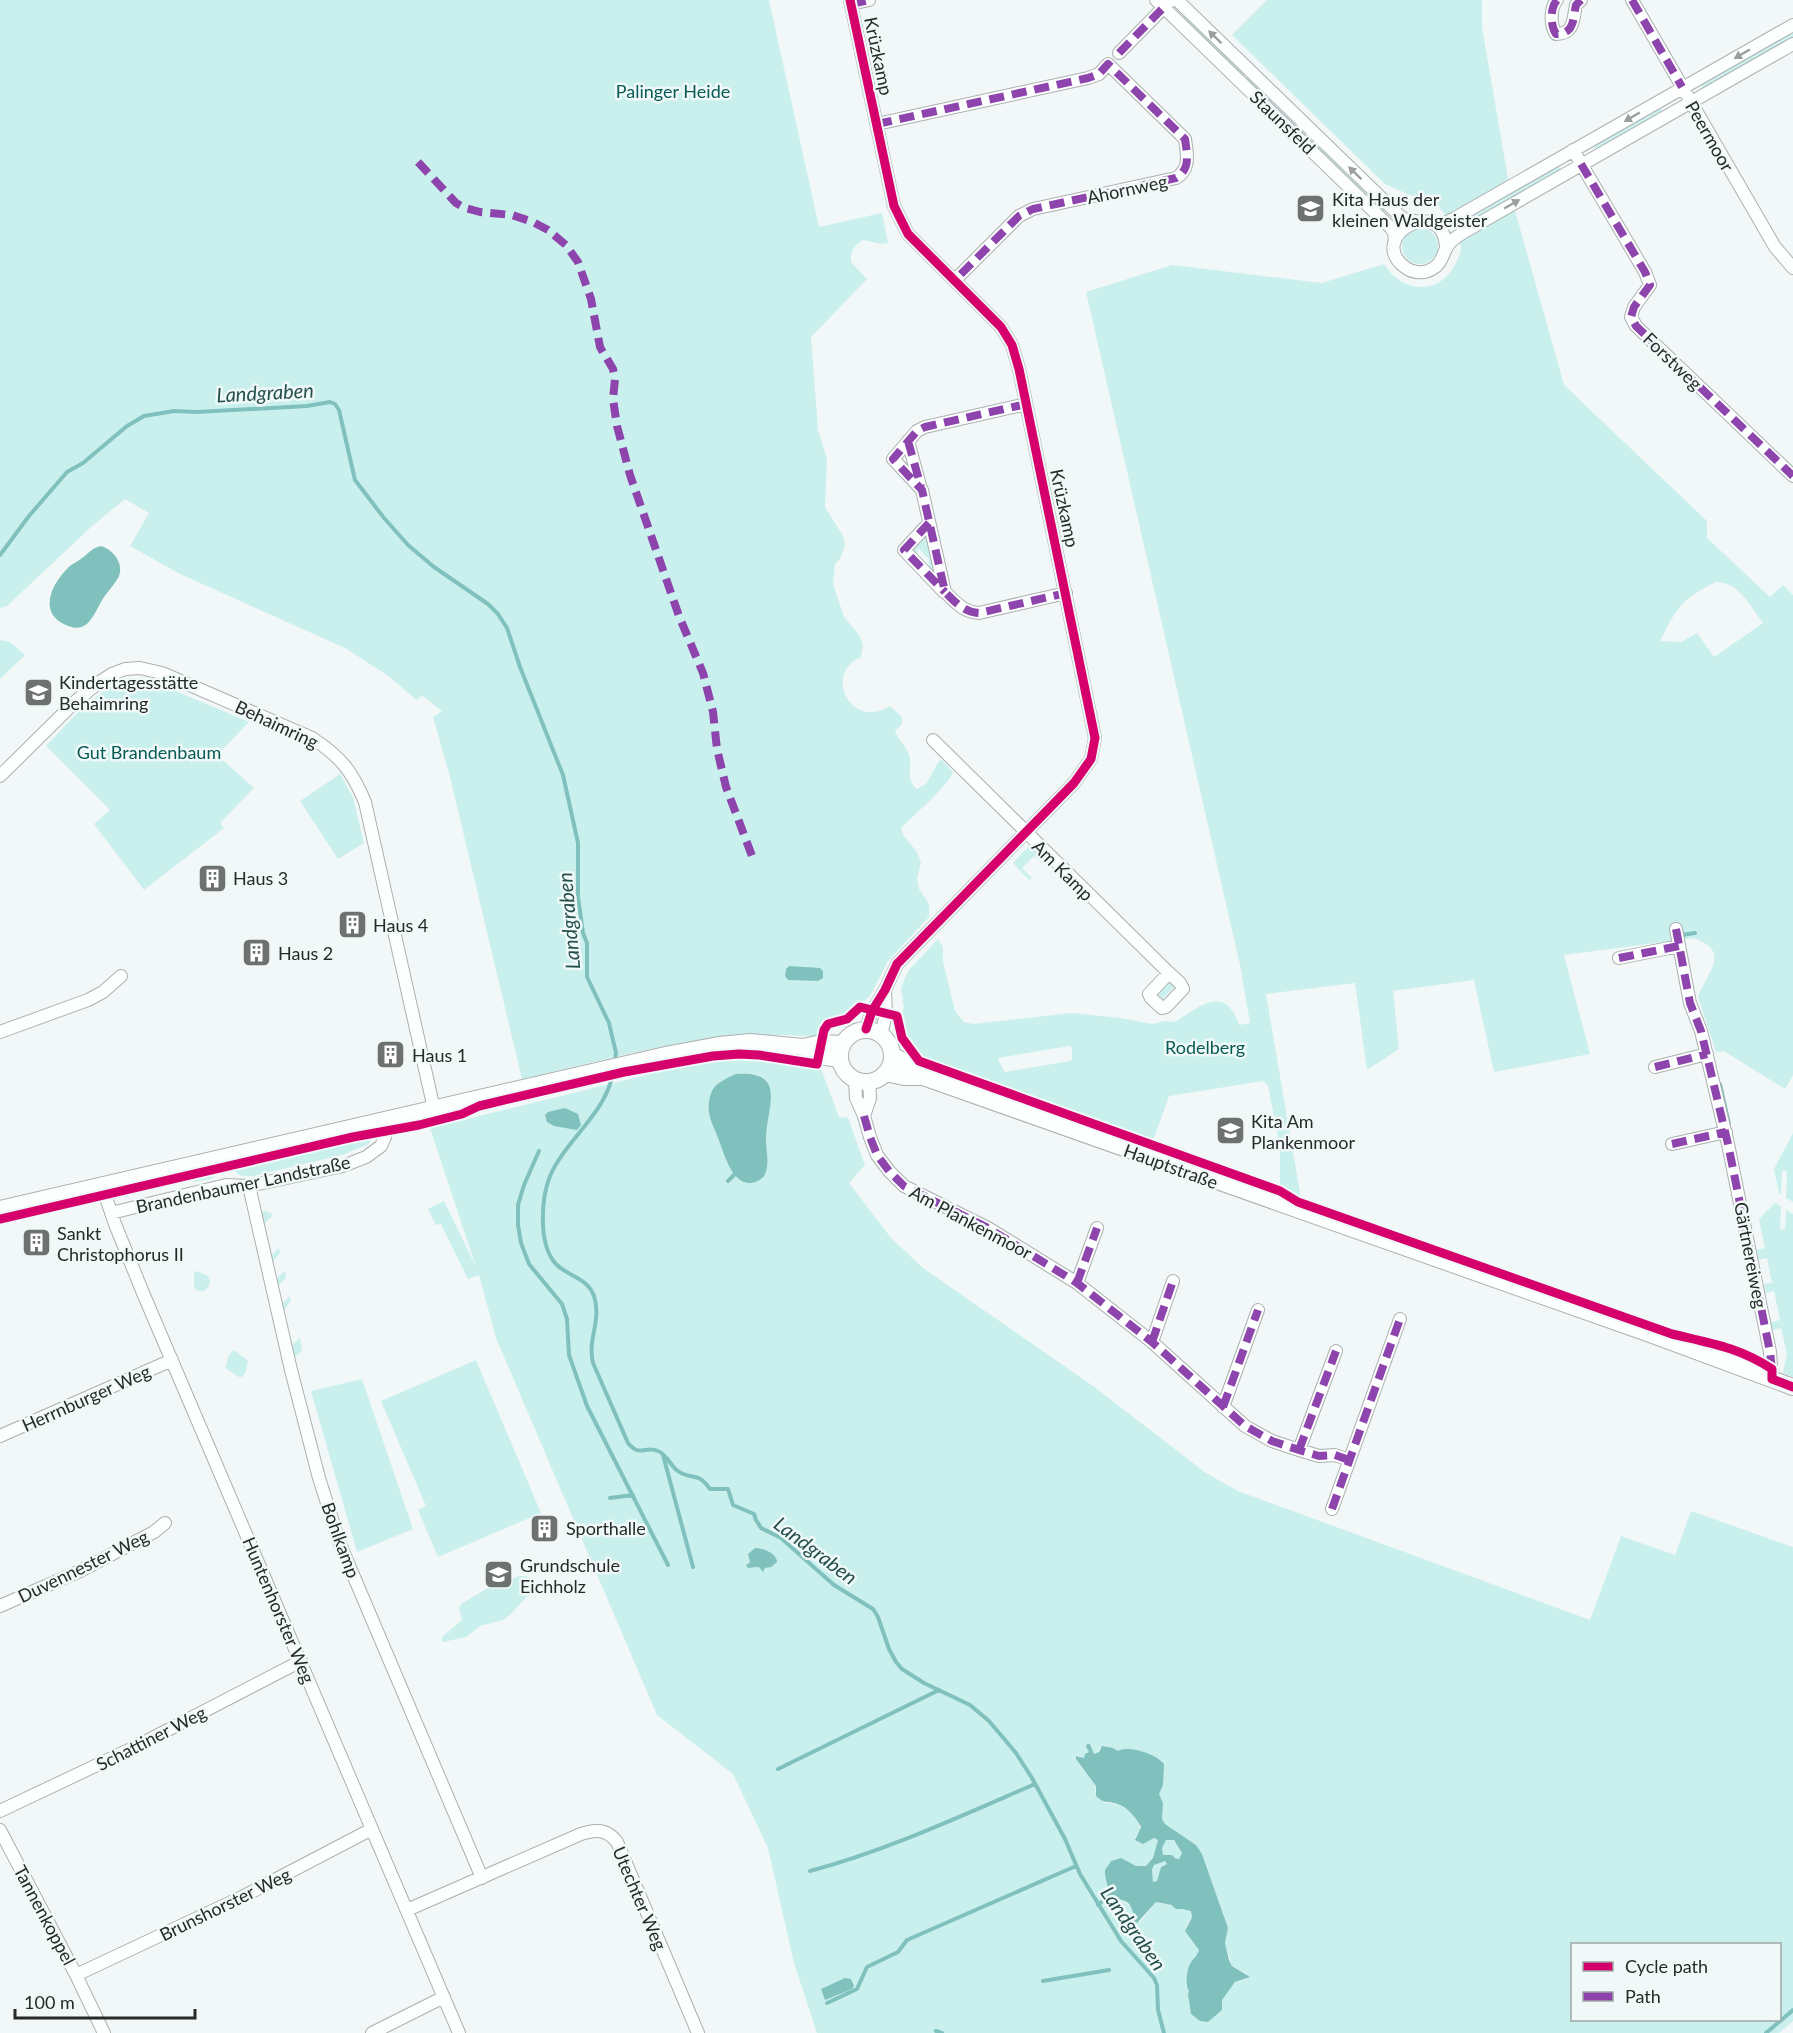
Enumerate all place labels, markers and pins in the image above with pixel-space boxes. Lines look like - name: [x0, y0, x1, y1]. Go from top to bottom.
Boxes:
- place label: Kita Haus der kleinen Waldgeister: [1332, 188, 1488, 231]
- school or university icon: Kita Haus der kleinen Waldgeister: [1295, 193, 1327, 225]
- place label: Kindertagesstätte Behaimring: [59, 671, 198, 714]
- school or university icon: Kindertagesstätte Behaimring: [22, 676, 54, 708]
- building icon: Haus 3: [196, 862, 228, 894]
- place label: Haus 3: [233, 867, 288, 889]
- building icon: Haus 4: [336, 909, 368, 941]
- place label: Haus 4: [373, 914, 428, 936]
- building icon: Haus 2: [241, 937, 273, 969]
- place label: Haus 2: [278, 942, 333, 964]
- building icon: Haus 1: [375, 1039, 407, 1071]
- place label: Haus 1: [412, 1044, 467, 1066]
- place label: Kita Am Plankenmoor: [1251, 1110, 1355, 1153]
- school or university icon: Kita Am Plankenmoor: [1214, 1115, 1246, 1147]
- place label: Sankt Christophorus II: [57, 1222, 184, 1265]
- building icon: Sankt Christophorus II: [20, 1227, 52, 1259]
- building icon: Sporthalle: [529, 1512, 561, 1544]
- place label: Sporthalle: [566, 1517, 646, 1539]
- place label: Grundschule Eichholz: [520, 1554, 620, 1597]
- school or university icon: Grundschule Eichholz: [483, 1559, 515, 1591]

